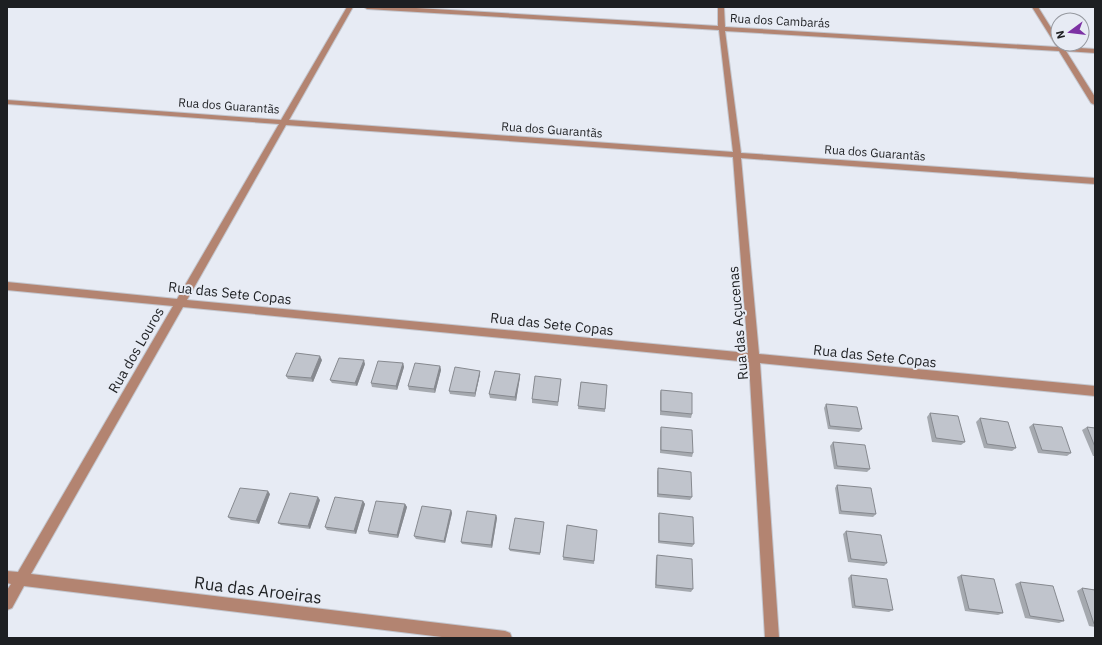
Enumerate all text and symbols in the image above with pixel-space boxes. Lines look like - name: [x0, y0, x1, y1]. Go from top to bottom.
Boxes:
- street label: Rua dos Cambarás: [729, 10, 831, 31]
- north arrow: [1050, 12, 1090, 52]
- text: N: [1053, 29, 1068, 40]
- street label: Rua dos Guarantãs: [178, 94, 280, 117]
- street label: Rua dos Guarantãs: [501, 118, 603, 141]
- street label: Rua dos Guarantãs: [824, 141, 926, 164]
- street label: Rua das Açucenas: [724, 265, 752, 381]
- street label: Rua das Sete Copas: [167, 278, 293, 308]
- street label: Rua dos Louros: [104, 304, 168, 396]
- street label: Rua das Sete Copas: [489, 309, 615, 339]
- street label: Rua das Sete Copas: [812, 341, 938, 371]
- street label: Rua das Aroeiras: [193, 571, 323, 609]

